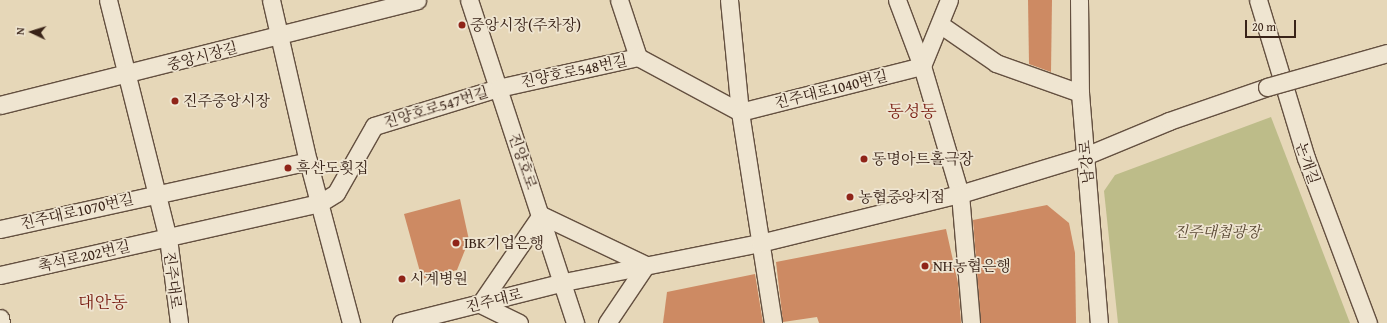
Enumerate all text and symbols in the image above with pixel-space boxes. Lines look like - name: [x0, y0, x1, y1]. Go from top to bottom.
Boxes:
- north arrow: [12, 12, 52, 52]
- scale bar: [1247, 12, 1298, 38]
- place label: 중앙시장(주차장): [470, 16, 581, 34]
- text: 20 m: [1252, 18, 1276, 35]
- marker: 중앙시장(주차장): [457, 20, 467, 30]
- text: N: [12, 27, 28, 35]
- street label: 중앙시장길: [165, 38, 239, 74]
- street label: 진양호로548번길: [519, 51, 629, 91]
- street label: 진주대로1040번길: [773, 66, 889, 112]
- street label: 진양호로547번길: [381, 83, 491, 131]
- place label: 진주중앙시장: [183, 92, 270, 110]
- marker: 진주중앙시장: [170, 96, 180, 106]
- district label: 동성동: [887, 101, 937, 121]
- street label: 진양호로: [505, 131, 541, 191]
- street label: 남강로: [1075, 140, 1097, 184]
- street label: 논개길: [1292, 140, 1324, 186]
- place label: 동명아트홀극장: [872, 150, 973, 168]
- marker: 동명아트홀극장: [859, 154, 869, 164]
- place label: 흑산도횟집: [296, 159, 368, 177]
- marker: 흑산도횟집: [283, 163, 293, 173]
- place label: 농협중앙지점: [858, 188, 945, 206]
- street label: 진주대로1070번길: [19, 189, 135, 233]
- marker: 농협중앙지점: [845, 192, 855, 202]
- park label: 진주대첩광장: [1174, 223, 1260, 241]
- place label: IBK기업은행: [464, 234, 544, 252]
- street label: 촉석로202번길: [36, 237, 132, 275]
- marker: IBK기업은행: [451, 238, 461, 248]
- street label: 진주대로: [161, 250, 185, 310]
- place label: NH농협은행: [933, 257, 1011, 275]
- marker: NH농협은행: [920, 261, 930, 271]
- place label: 시계병원: [410, 270, 468, 288]
- marker: 시계병원: [397, 274, 407, 284]
- street label: 진주대로: [464, 284, 524, 316]
- district label: 대안동: [78, 292, 128, 312]

